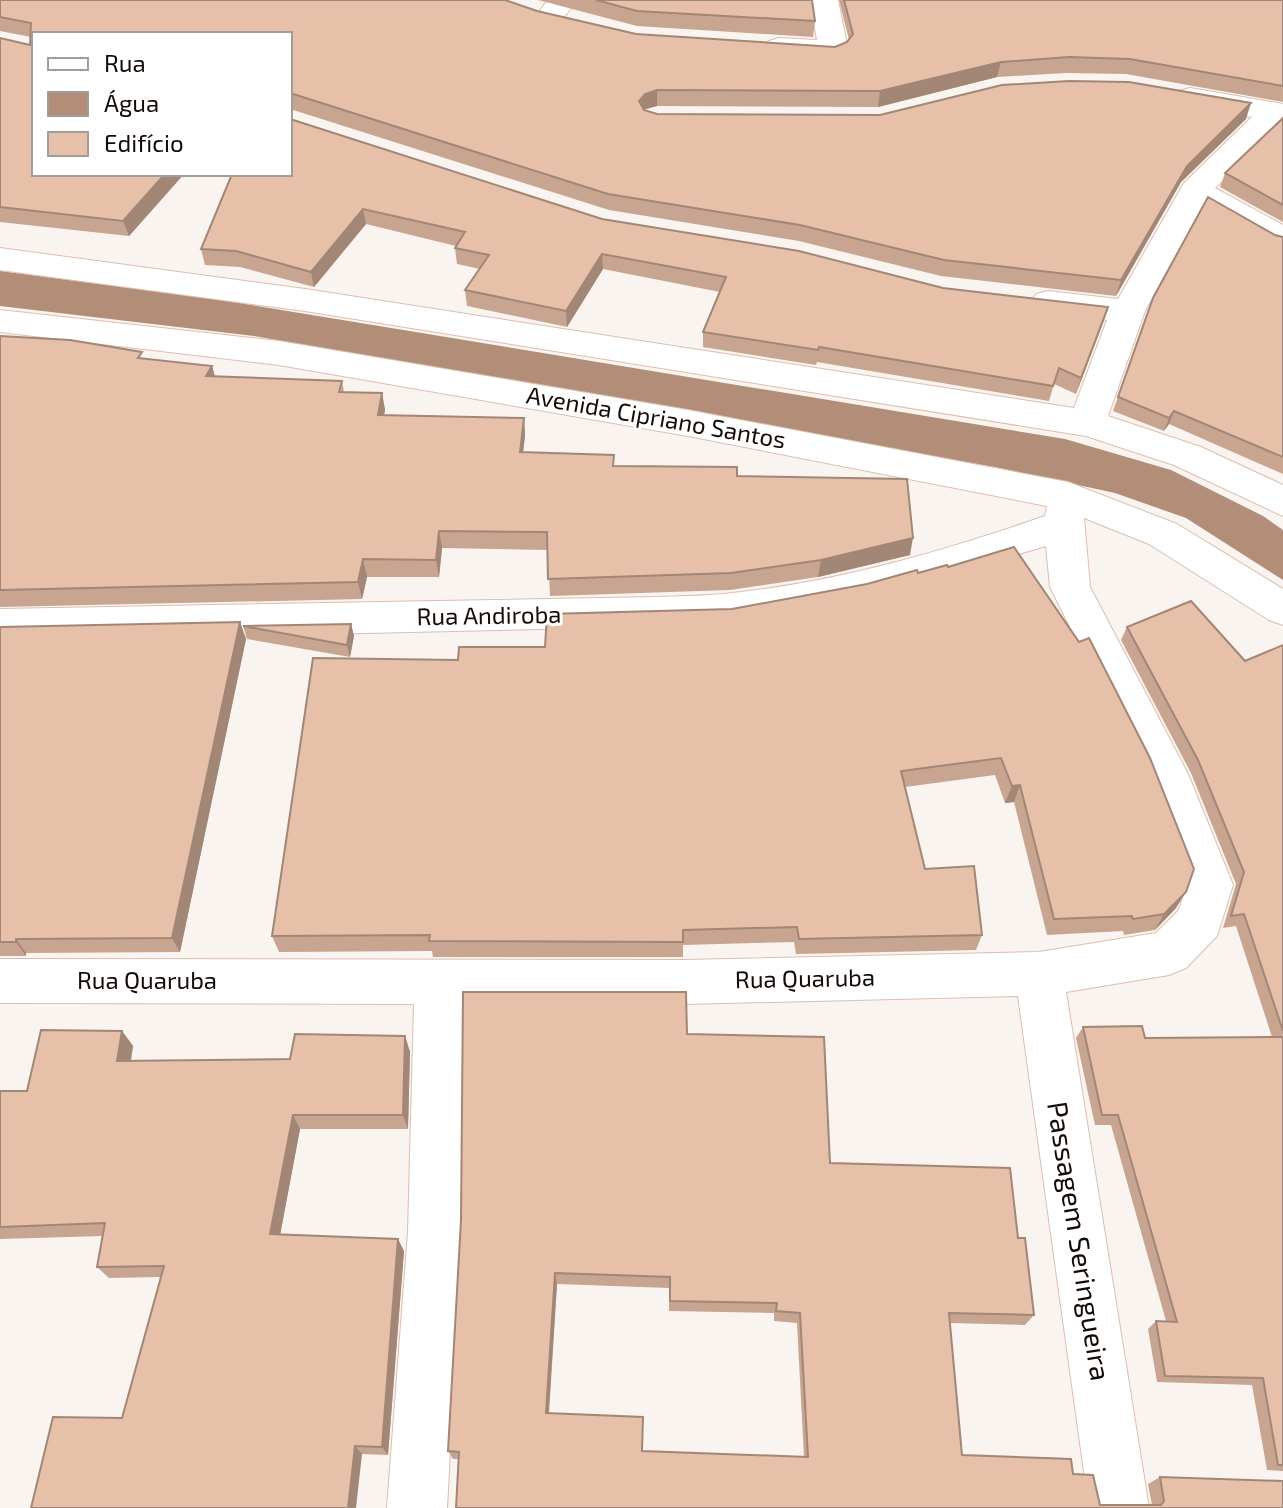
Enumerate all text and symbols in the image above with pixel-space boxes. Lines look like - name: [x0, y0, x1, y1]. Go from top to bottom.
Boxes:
- legend: [32, 32, 292, 176]
- text: Rua: [104, 48, 146, 77]
- text: Água: [104, 88, 159, 117]
- text: Edifício: [104, 128, 184, 157]
- street label: Avenida Cipriano Santos: [524, 379, 788, 454]
- street label: Rua Andiroba: [416, 599, 562, 630]
- street label: Rua Quaruba: [735, 962, 875, 993]
- street label: Rua Quaruba: [77, 965, 217, 994]
- street label: Passagem Seringueira: [1041, 1099, 1119, 1383]

